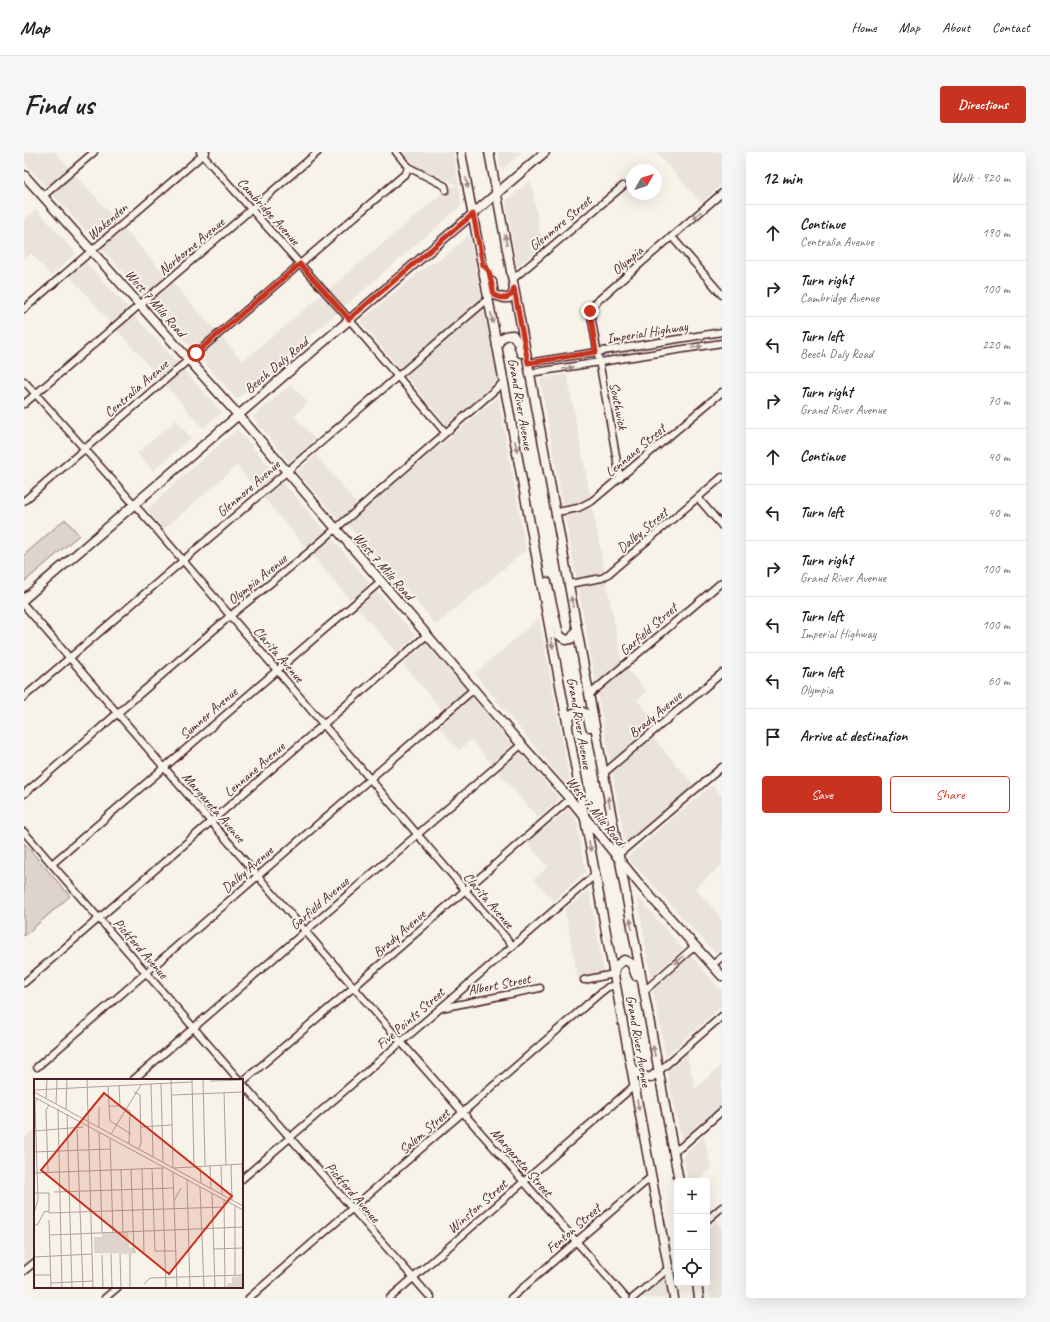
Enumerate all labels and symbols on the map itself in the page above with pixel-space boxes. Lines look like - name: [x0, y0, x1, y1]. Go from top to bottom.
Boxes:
- north arrow: [626, 164, 662, 200]
- street label: Cambridge Avenue: [234, 174, 304, 250]
- one-way arrow: [464, 177, 470, 189]
- street label: Glenmore Street: [526, 192, 596, 254]
- street label: Wakenden: [83, 199, 132, 244]
- one-way arrow: [692, 211, 702, 220]
- street label: Norborne Avenue: [155, 213, 229, 279]
- one-way arrow: [503, 234, 509, 246]
- street label: Olympia: [608, 241, 647, 279]
- street label: West 7 Mile Road: [122, 266, 191, 342]
- route end: [581, 302, 599, 320]
- one-way arrow: [490, 312, 496, 324]
- street label: Imperial Highway: [605, 317, 690, 347]
- street label: Beech Daly Road: [241, 332, 314, 397]
- route start: [187, 344, 205, 362]
- one-way arrow: [691, 344, 703, 350]
- street label: Centralia Avenue: [101, 355, 173, 421]
- street label: Grand River Avenue: [504, 357, 537, 453]
- one-way arrow: [562, 365, 574, 371]
- street label: Southwick: [606, 381, 632, 432]
- street label: Lennane Street: [602, 419, 671, 481]
- one-way arrow: [513, 440, 519, 452]
- street label: Glenmore Avenue: [213, 455, 284, 520]
- street label: Dalby Street: [613, 503, 673, 557]
- street label: West 7 Mile Road: [350, 529, 419, 605]
- street label: Olympia Avenue: [224, 549, 292, 608]
- one-way arrow: [569, 596, 575, 609]
- street label: Garfield Street: [616, 598, 682, 659]
- street label: Clarita Avenue: [250, 623, 309, 687]
- one-way arrow: [550, 637, 556, 649]
- street label: Grand River Avenue: [563, 676, 596, 772]
- street label: Sumner Avenue: [176, 683, 242, 743]
- street label: Brady Avenue: [625, 686, 686, 742]
- street label: Lennane Avenue: [220, 737, 289, 800]
- street label: Margareta Avenue: [178, 769, 250, 847]
- street label: West 7 Mile Road: [563, 773, 630, 851]
- one-way arrow: [606, 796, 612, 808]
- one-way arrow: [587, 840, 593, 852]
- street label: Dalby Avenue: [218, 841, 278, 896]
- street label: Clarita Avenue: [460, 869, 519, 933]
- street label: Garfield Avenue: [286, 872, 353, 934]
- street label: Brady Avenue: [370, 905, 430, 961]
- street label: Pickford Avenue: [110, 915, 172, 983]
- one-way arrow: [628, 918, 634, 930]
- one-way arrow: [673, 956, 684, 965]
- street label: Albert Street: [466, 970, 533, 999]
- street label: Five Points Street: [373, 983, 449, 1053]
- street label: Grand River Avenue: [622, 994, 655, 1090]
- one-way arrow: [651, 1045, 657, 1057]
- inset map: [34, 1079, 243, 1288]
- one-way arrow: [635, 1099, 641, 1111]
- street label: Salem Street: [395, 1104, 454, 1158]
- street label: Margareta Street: [487, 1124, 557, 1201]
- street label: Pickford Avenue: [322, 1159, 384, 1227]
- street label: Winston Street: [444, 1175, 512, 1237]
- street label: Fenton Street: [543, 1199, 606, 1257]

